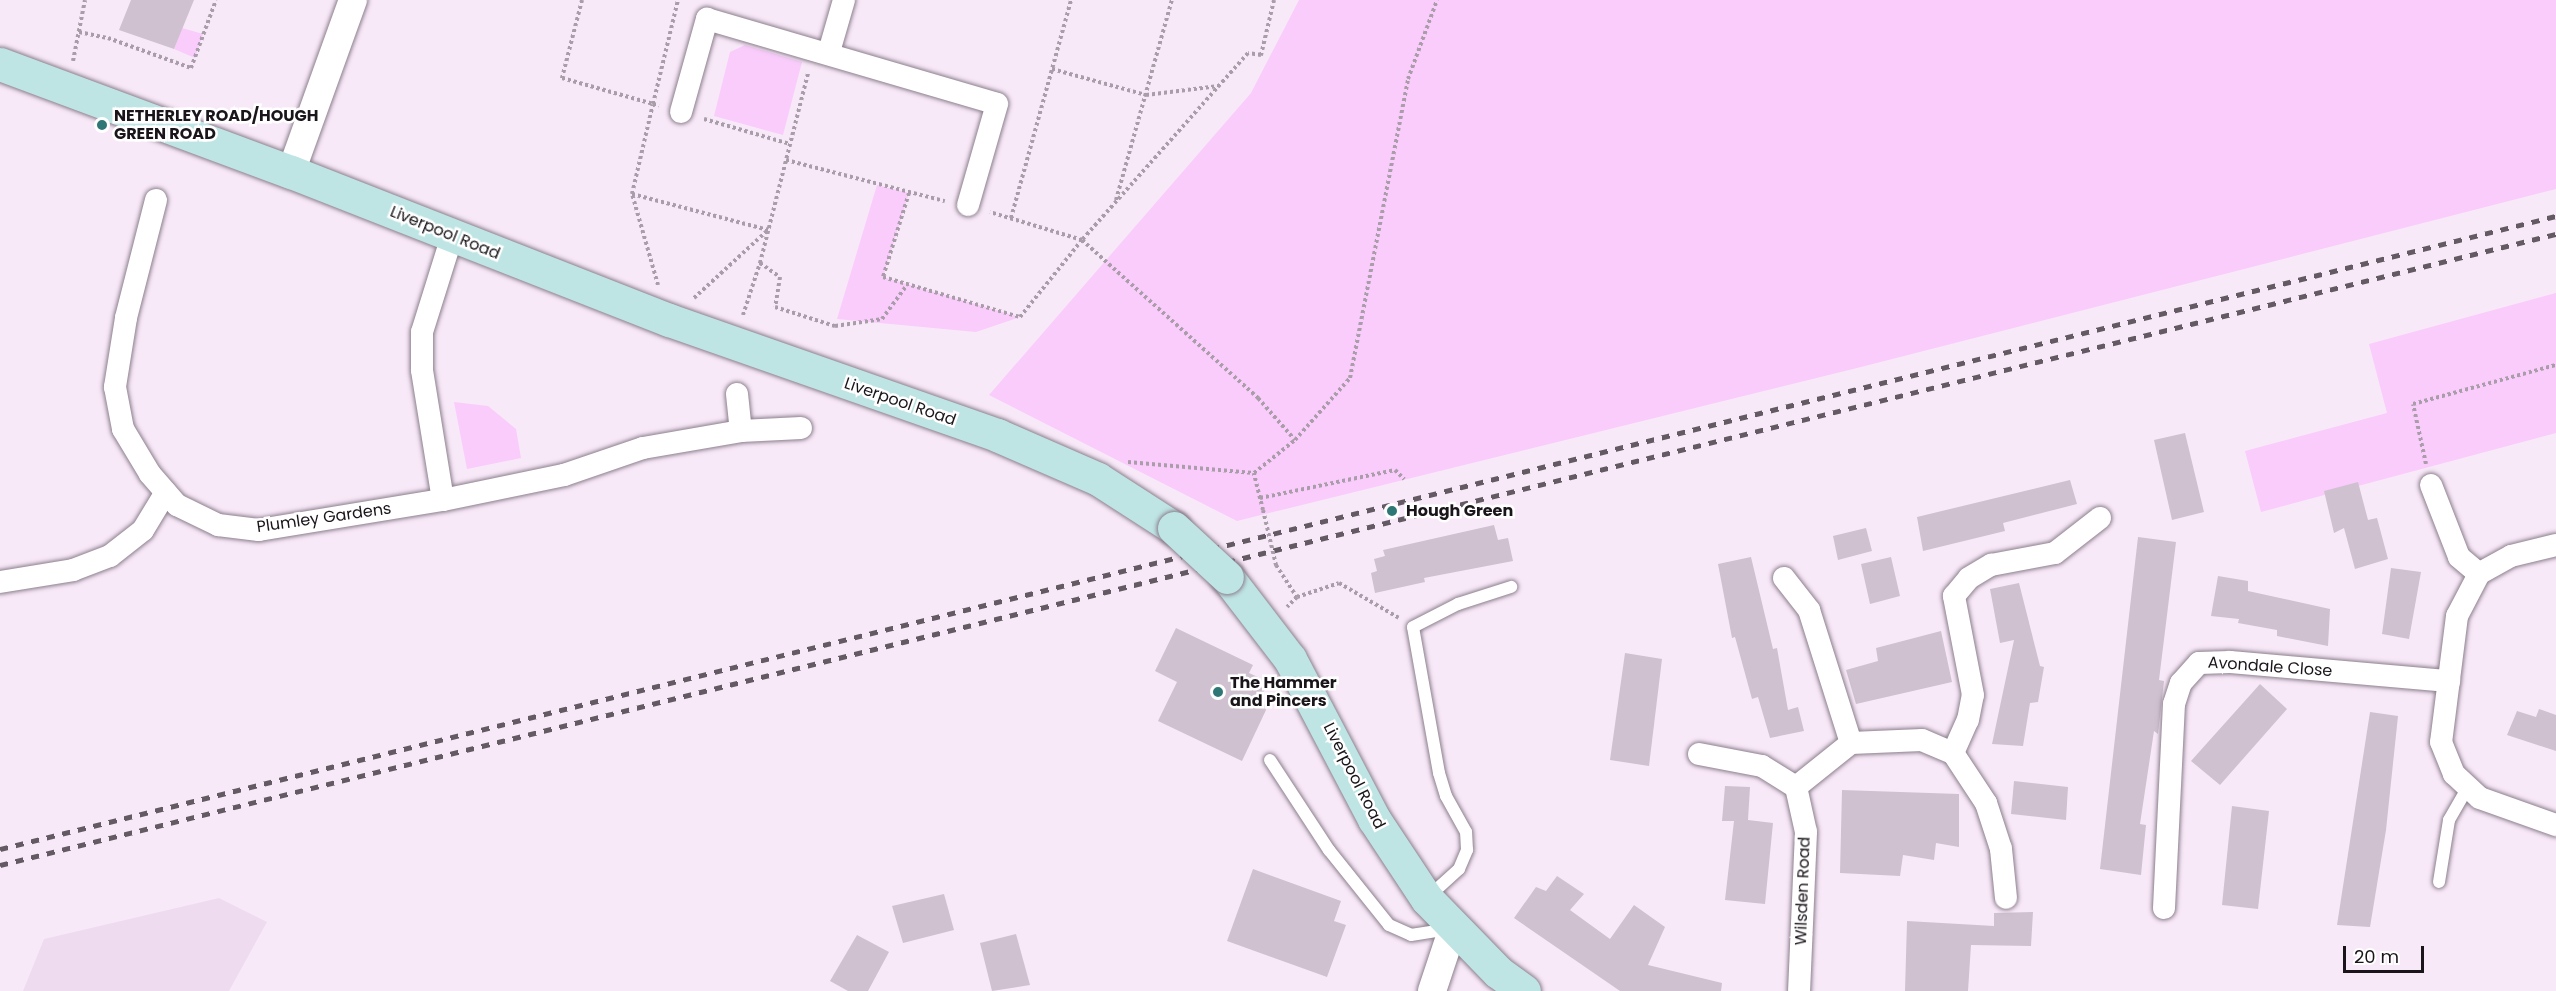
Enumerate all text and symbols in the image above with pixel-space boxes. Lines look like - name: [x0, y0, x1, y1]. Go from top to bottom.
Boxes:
- place label: NETHERLEY ROAD/HOUGH GREEN ROAD: [114, 106, 318, 144]
- marker: NETHERLEY ROAD/HOUGH GREEN ROAD: [95, 118, 109, 132]
- street label: Liverpool Road: [387, 202, 503, 264]
- street label: Liverpool Road: [842, 374, 958, 430]
- street label: Plumley Gardens: [256, 499, 392, 537]
- place label: Hough Green: [1406, 501, 1513, 521]
- marker: Hough Green: [1383, 502, 1401, 520]
- street label: Avondale Close: [2207, 653, 2333, 681]
- place label: The Hammer and Pincers: [1230, 673, 1337, 711]
- marker: The Hammer and Pincers: [1211, 685, 1225, 699]
- street label: Liverpool Road: [1319, 720, 1389, 832]
- street label: Wilsden Road: [1792, 836, 1814, 946]
- scale bar: [2346, 934, 2427, 972]
- text: 20 m: [2354, 944, 2399, 969]

